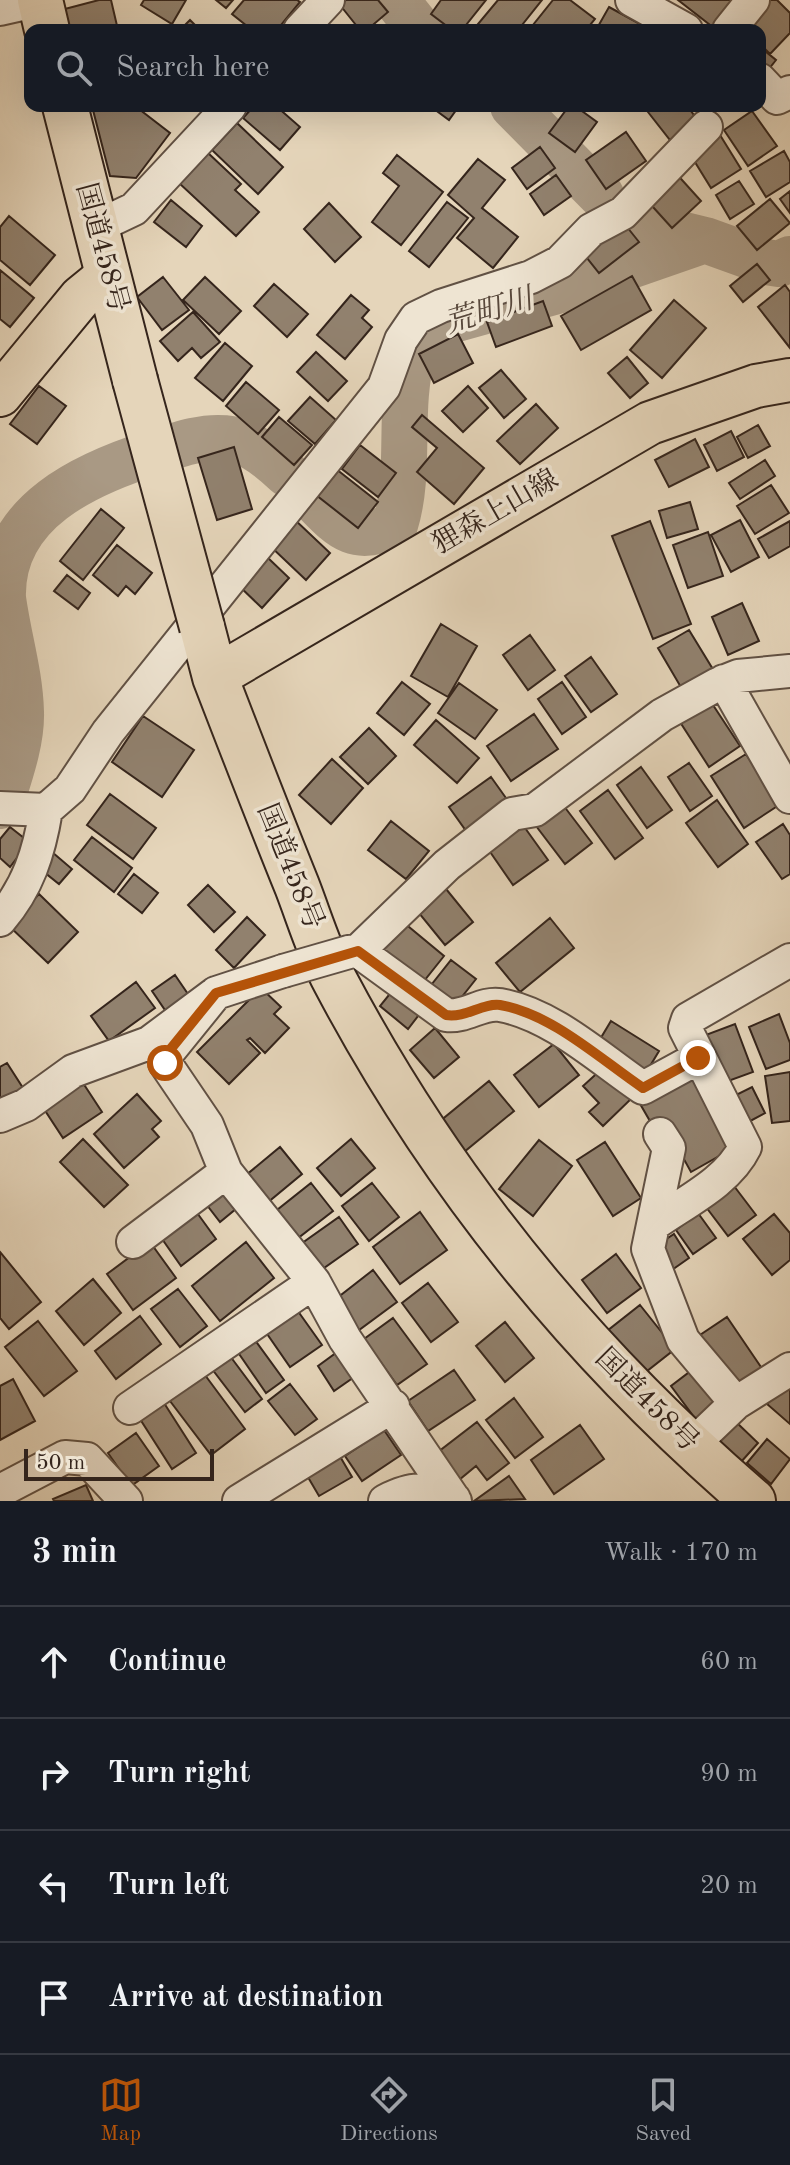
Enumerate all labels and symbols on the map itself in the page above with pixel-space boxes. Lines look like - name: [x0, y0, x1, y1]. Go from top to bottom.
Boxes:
- street label: 国道458号: [70, 179, 135, 316]
- water label: 荒町川: [441, 281, 539, 340]
- street label: 狸森上山線: [427, 463, 564, 560]
- street label: 国道458号: [251, 799, 330, 934]
- route end: [680, 1040, 716, 1076]
- route start: [147, 1045, 183, 1081]
- street label: 国道458号: [589, 1342, 705, 1458]
- scale bar: [24, 1445, 214, 1481]

